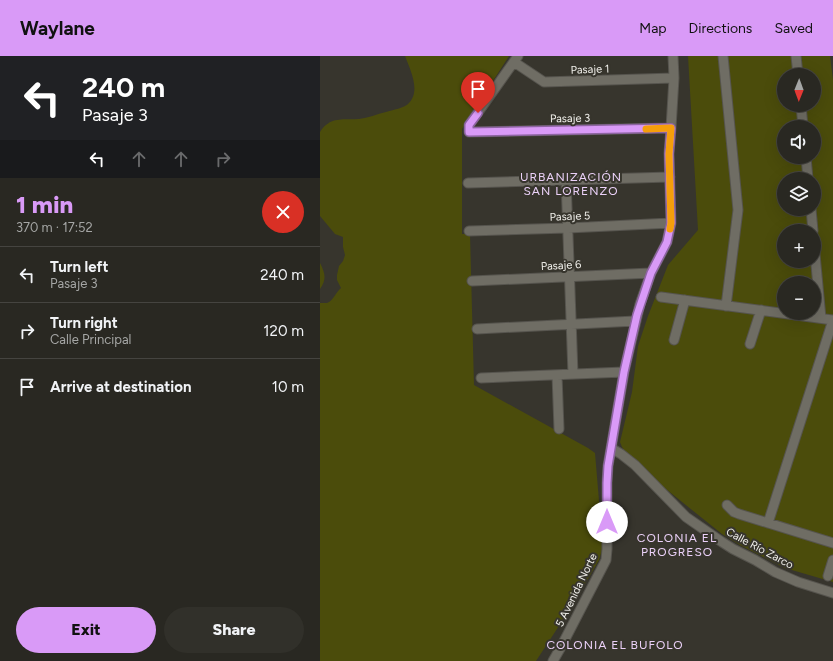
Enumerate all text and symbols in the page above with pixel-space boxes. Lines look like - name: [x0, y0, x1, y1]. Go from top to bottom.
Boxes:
- text: Waylane: [20, 17, 95, 40]
- text: Map: [639, 20, 667, 37]
- text: Directions: [689, 20, 752, 37]
- text: Saved: [774, 20, 813, 37]
- street label: Pasaje 1: [570, 62, 610, 77]
- north arrow: [777, 68, 821, 112]
- map controls: [777, 68, 821, 320]
- text: 240 m: [82, 70, 165, 104]
- icon: left: [16, 72, 68, 124]
- pin: [461, 72, 495, 113]
- icon: arrive: [467, 78, 489, 100]
- text: Pasaje 3: [82, 104, 148, 126]
- street label: Pasaje 3: [550, 112, 590, 125]
- button: sound: [777, 120, 821, 164]
- icon: left: [86, 148, 108, 170]
- icon: ahead: [128, 148, 150, 170]
- icon: ahead: [170, 148, 192, 170]
- icon: right: [212, 148, 234, 170]
- district label: URBANIZACIÓN SAN LORENZO: [520, 170, 622, 198]
- button: layers: [777, 172, 821, 216]
- text: 1 min: [16, 190, 73, 219]
- button: close: [262, 191, 304, 233]
- street label: Pasaje 5: [549, 209, 591, 224]
- text: 370 m · 17:52: [16, 220, 93, 235]
- button: +: [777, 224, 821, 268]
- text: Turn left: [50, 258, 108, 276]
- street label: Pasaje 6: [540, 258, 582, 273]
- icon: left: [16, 264, 38, 286]
- text: 240 m: [260, 266, 304, 284]
- text: Pasaje 3: [50, 276, 98, 291]
- button: −: [777, 276, 821, 320]
- text: Turn right: [50, 314, 118, 332]
- icon: right: [16, 320, 38, 342]
- text: 120 m: [263, 322, 304, 340]
- text: Calle Principal: [50, 332, 131, 347]
- icon: arrive: [16, 376, 38, 398]
- text: Arrive at destination: [50, 378, 191, 396]
- text: 10 m: [272, 378, 304, 396]
- position arrow: [586, 501, 628, 543]
- street label: Calle Río Zarco: [724, 525, 796, 572]
- district label: COLONIA EL PROGRESO: [637, 531, 717, 559]
- street label: 5 Avenida Norte: [553, 551, 600, 629]
- button: Exit: [16, 607, 156, 653]
- button: Share: [164, 607, 304, 653]
- district label: COLONIA EL BUFOLO: [546, 638, 684, 652]

